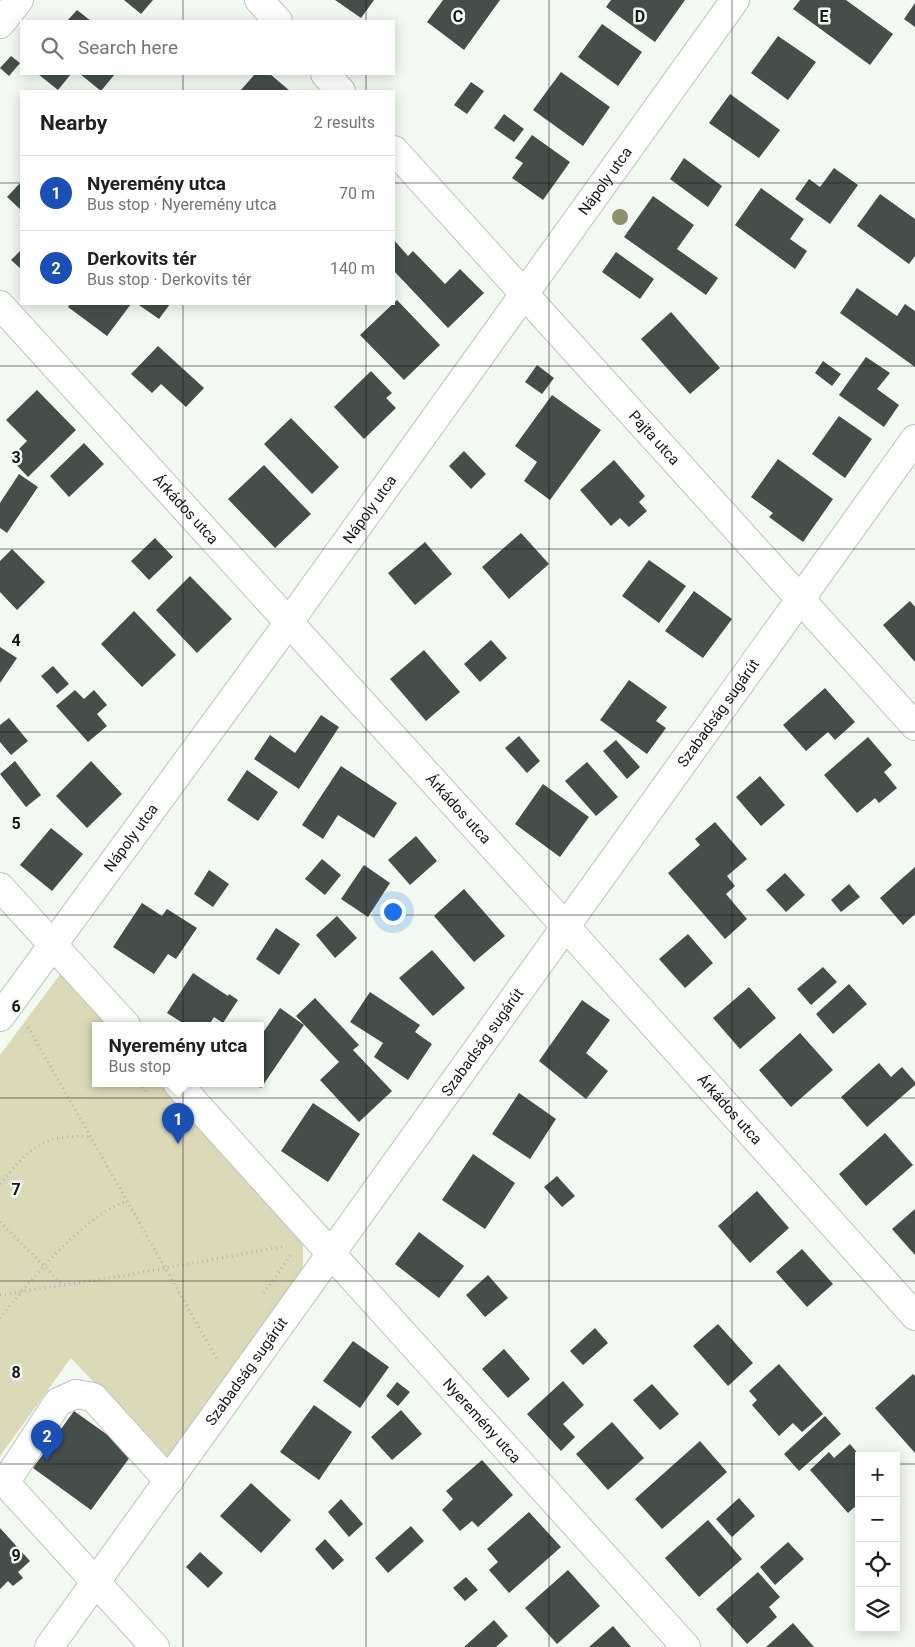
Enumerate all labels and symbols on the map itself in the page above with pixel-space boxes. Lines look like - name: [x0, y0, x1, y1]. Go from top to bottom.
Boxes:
- text: C: [453, 7, 463, 26]
- text: D: [635, 7, 645, 26]
- text: E: [820, 7, 829, 26]
- street label: Nápoly utca: [575, 143, 636, 219]
- street label: Pajta utca: [625, 407, 683, 469]
- text: 3: [11, 448, 21, 467]
- street label: Árkádos utca: [149, 470, 222, 548]
- street label: Nápoly utca: [339, 472, 400, 547]
- text: 4: [11, 631, 21, 650]
- street label: Szabadság sugárút: [674, 656, 763, 771]
- street label: Árkádos utca: [422, 770, 495, 847]
- street label: Nápoly utca: [100, 800, 162, 875]
- text: 5: [11, 814, 21, 833]
- your location: [380, 899, 406, 925]
- street label: Szabadság sugárút: [438, 985, 527, 1100]
- text: 6: [11, 997, 21, 1016]
- street label: Árkádos utca: [693, 1070, 766, 1148]
- pin: 1: [162, 1103, 194, 1144]
- text: 7: [11, 1180, 21, 1199]
- street label: Szabadság sugárút: [202, 1314, 291, 1429]
- text: 8: [11, 1363, 21, 1382]
- street label: Nyeremény utca: [439, 1375, 525, 1467]
- pin: 2: [31, 1420, 63, 1461]
- text: 9: [11, 1546, 21, 1565]

